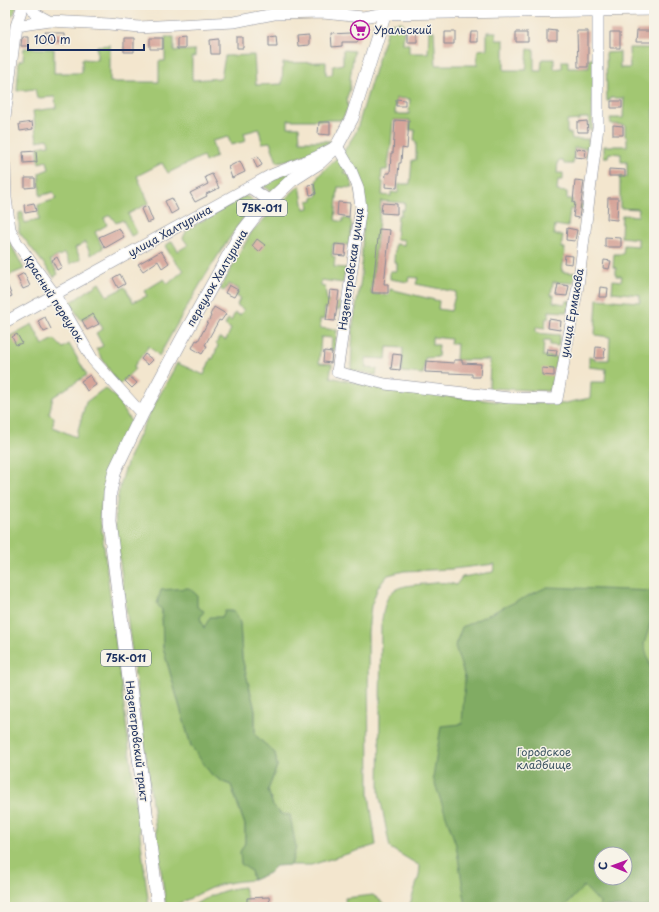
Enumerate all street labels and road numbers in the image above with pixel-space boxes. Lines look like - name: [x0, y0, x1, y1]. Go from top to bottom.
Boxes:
- street label: улица Халтурина: [125, 200, 215, 261]
- road number: 75К-011: [237, 200, 287, 216]
- street label: Нязепетровская улица: [333, 206, 368, 331]
- street label: переулок Халтурина: [182, 226, 251, 330]
- street label: Красный переулок: [20, 252, 89, 345]
- street label: улица Ермакова: [555, 267, 588, 359]
- road number: 75К-011: [101, 650, 151, 666]
- street label: Нязепетровский тракт: [122, 679, 153, 803]

